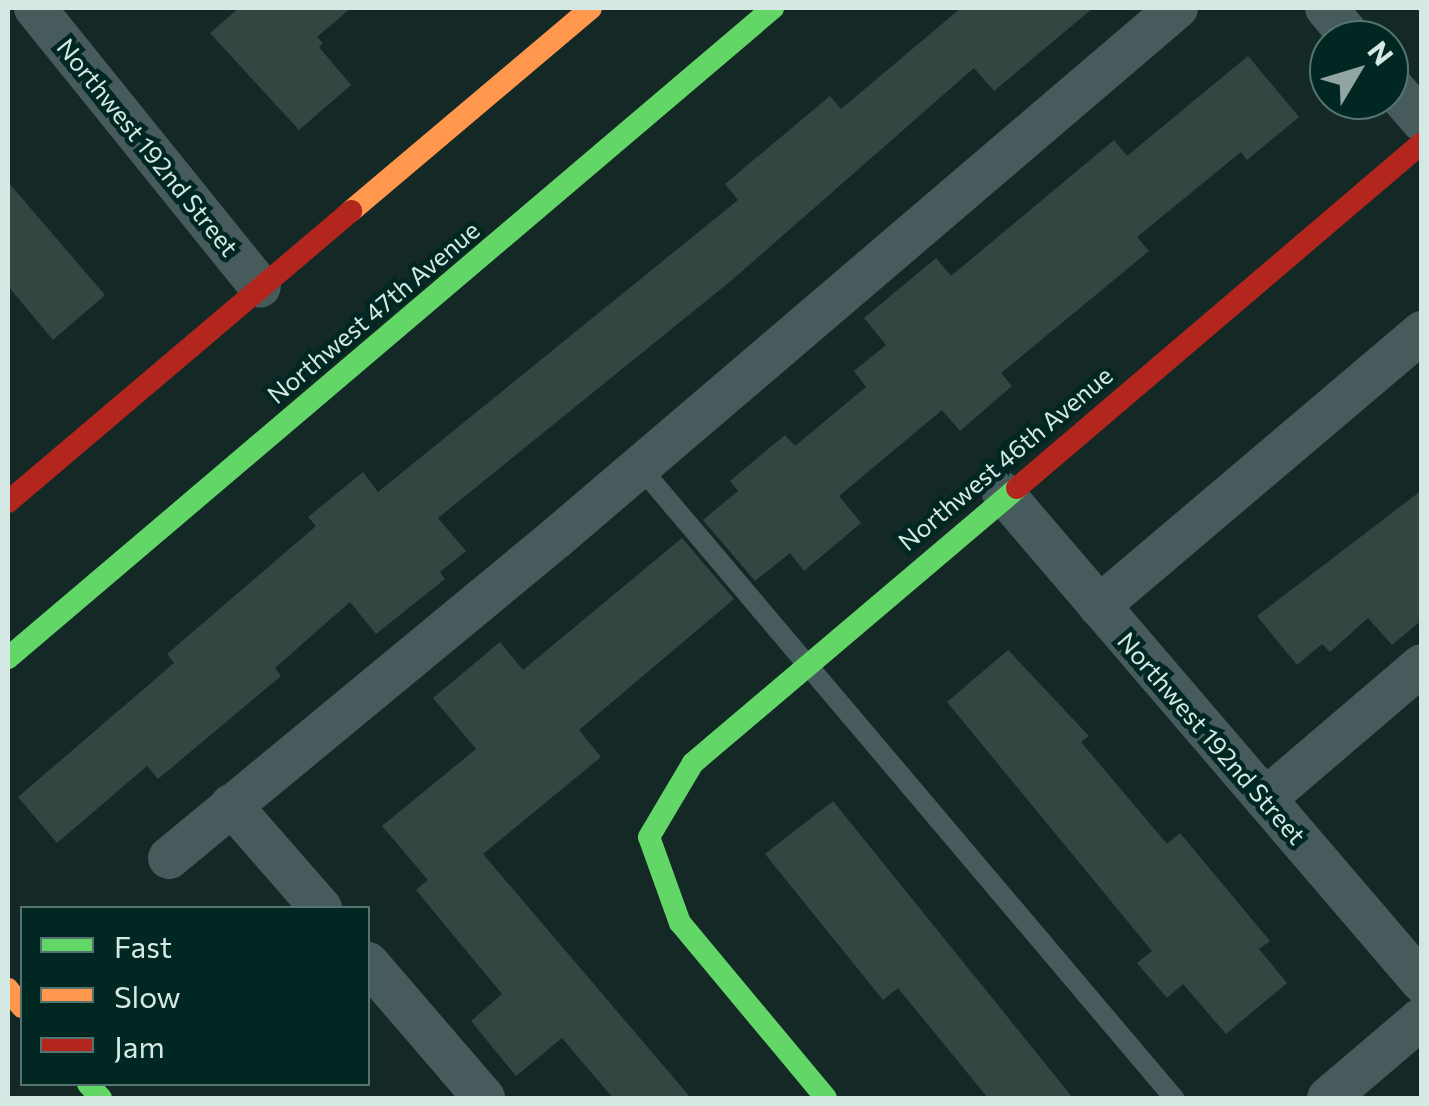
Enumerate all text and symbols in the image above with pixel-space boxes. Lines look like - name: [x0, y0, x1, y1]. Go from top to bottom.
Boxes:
- north arrow: [1309, 20, 1409, 120]
- street label: Northwest 192nd Street: [51, 32, 245, 262]
- text: N: [1361, 34, 1401, 72]
- street label: Northwest 47th Avenue: [261, 215, 485, 409]
- street label: Northwest 46th Avenue: [892, 360, 1118, 556]
- street label: Northwest 192nd Street: [1112, 626, 1312, 850]
- legend: [20, 906, 370, 1086]
- text: Fast: [114, 927, 172, 964]
- text: Slow: [114, 977, 181, 1014]
- text: Jam: [114, 1027, 165, 1064]

